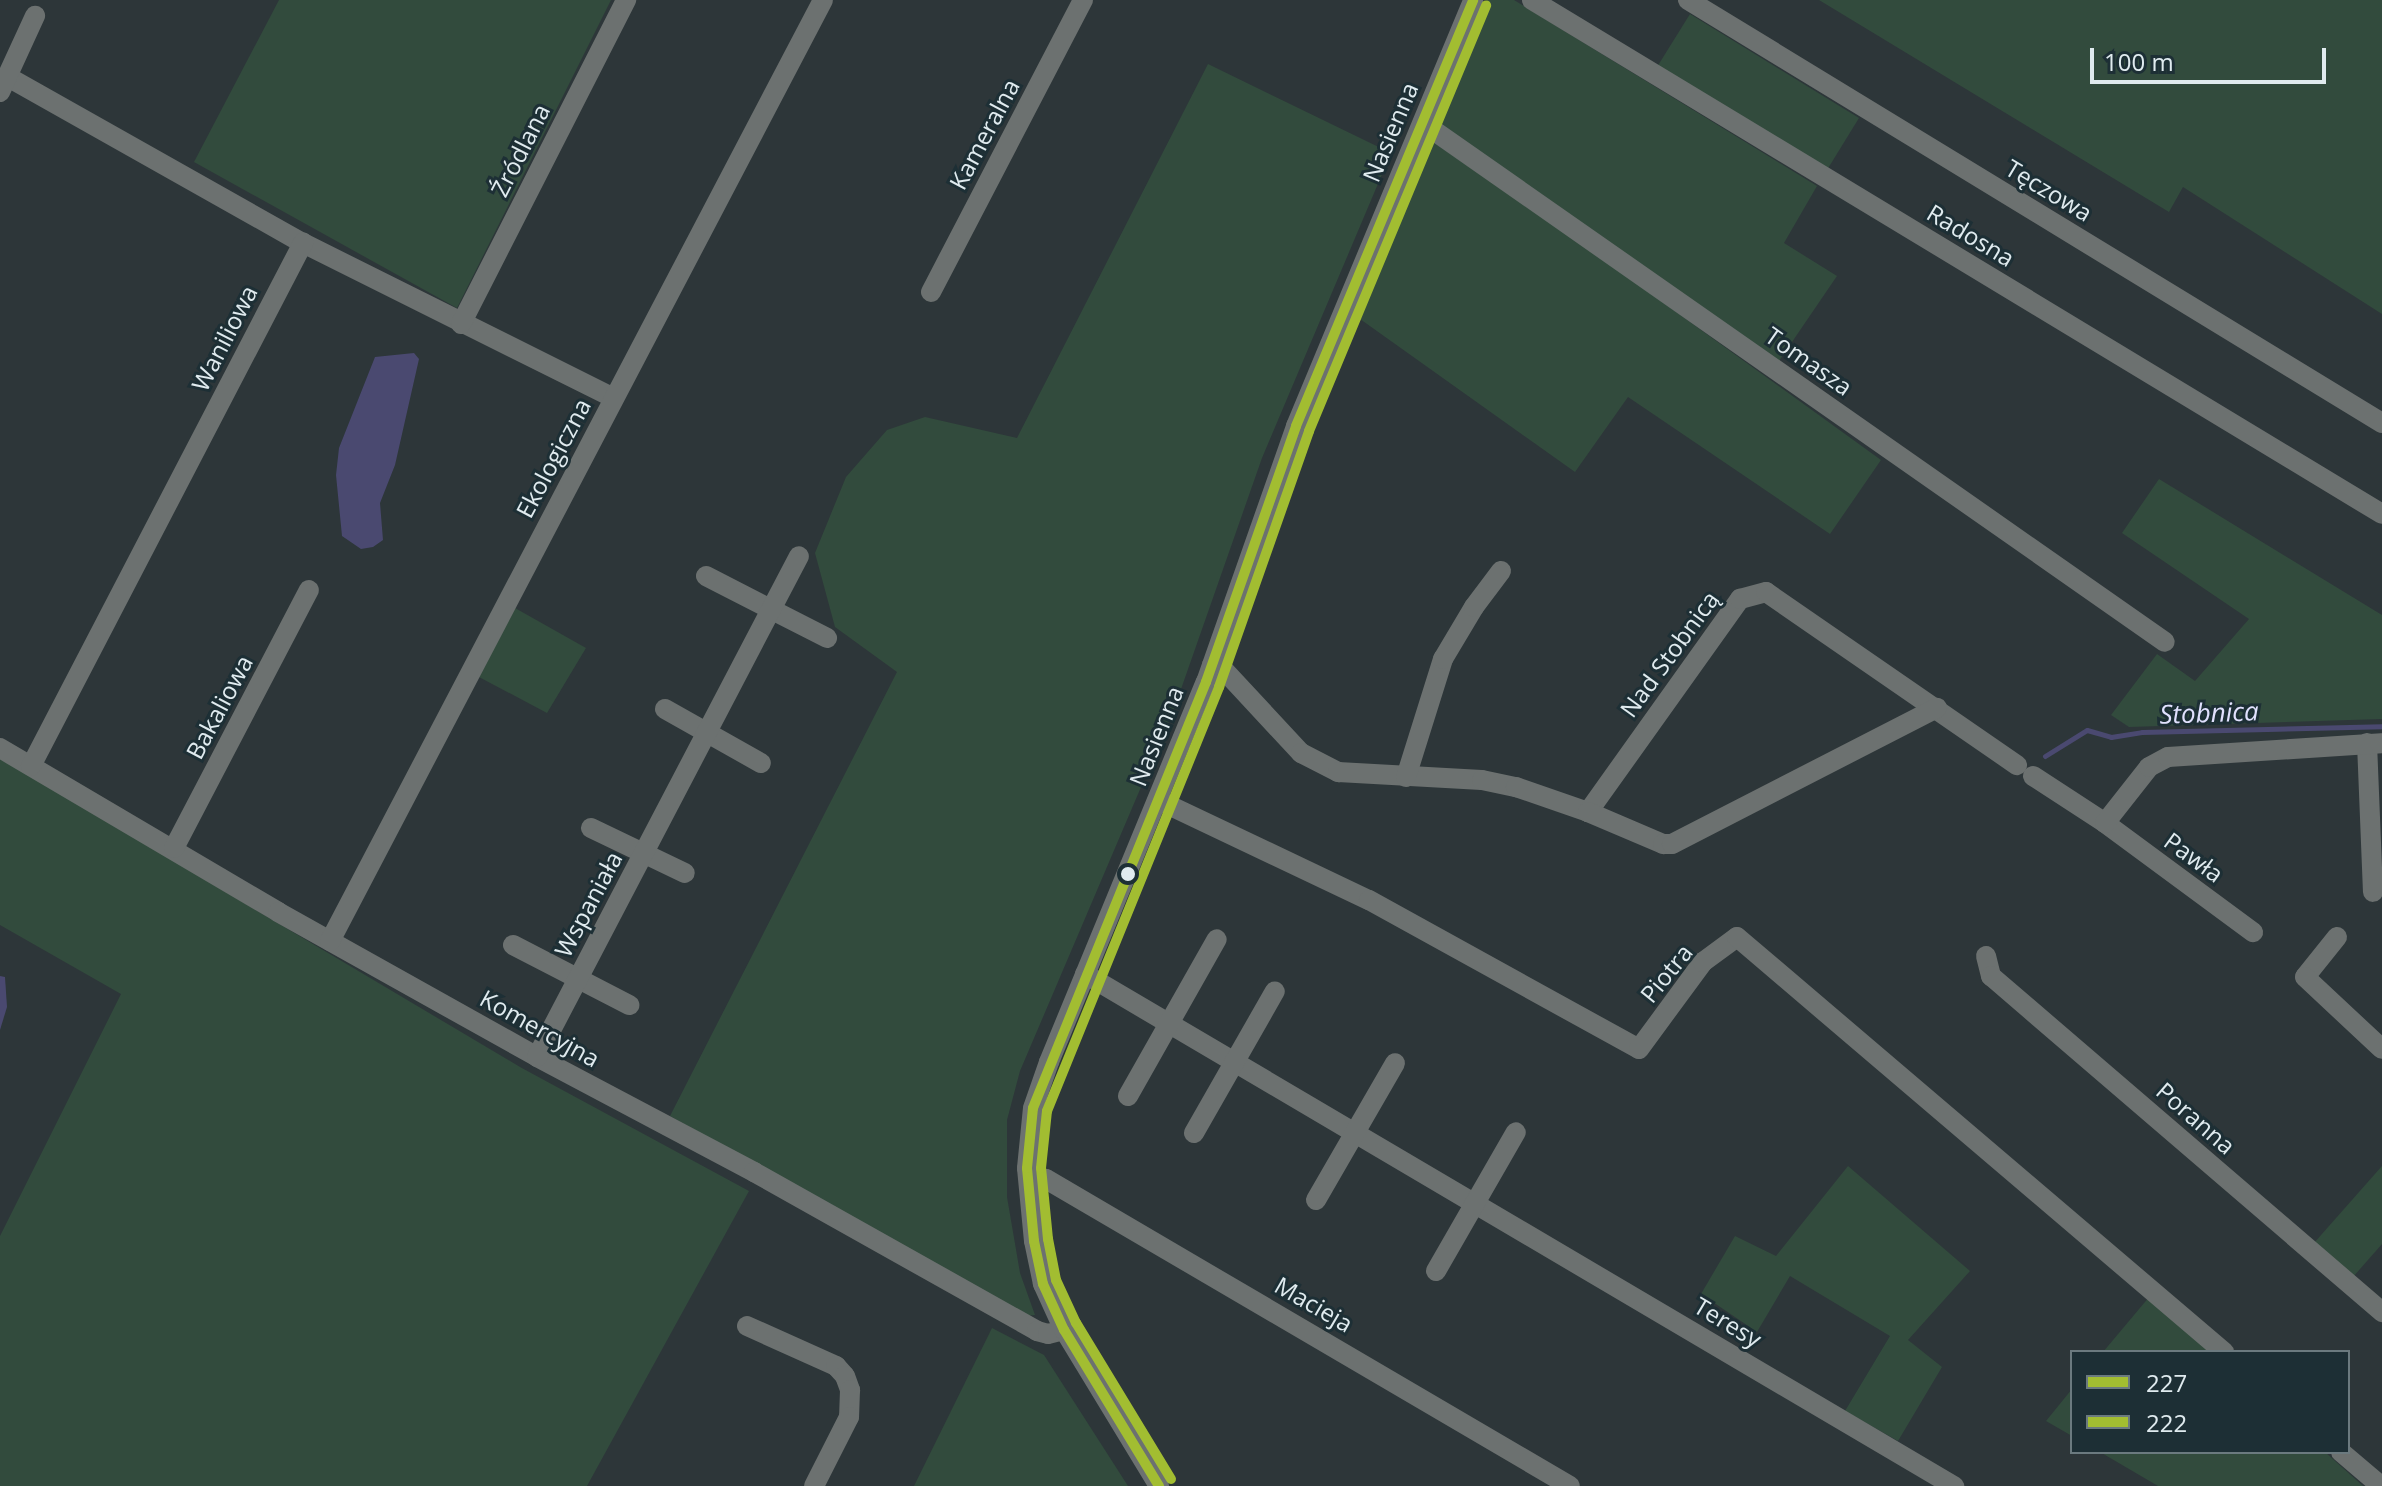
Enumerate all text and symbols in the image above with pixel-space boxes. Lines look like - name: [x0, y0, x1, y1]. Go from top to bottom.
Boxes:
- scale bar: [2094, 32, 2330, 82]
- text: 100 m: [2104, 45, 2174, 78]
- street label: Kameralna: [943, 74, 1025, 194]
- street label: Nasienna: [1356, 78, 1424, 186]
- street label: Źródlana: [484, 99, 556, 201]
- street label: Tęczowa: [2001, 153, 2097, 227]
- street label: Radosna: [1922, 198, 2020, 272]
- street label: Waniliowa: [185, 280, 263, 396]
- street label: Tomasza: [1760, 321, 1858, 401]
- street label: Ekologiczna: [510, 394, 596, 522]
- street label: Nad Stobnicą: [1614, 585, 1724, 723]
- street label: Bakaliowa: [180, 650, 258, 764]
- street label: Nasienna: [1123, 682, 1189, 790]
- water label: Stobnica: [2159, 696, 2259, 730]
- street label: Pawła: [2159, 826, 2229, 888]
- street label: Wspaniała: [548, 846, 628, 962]
- unlabelled marker: [1120, 866, 1136, 882]
- street label: Piotra: [1634, 938, 1698, 1008]
- street label: Komercyjna: [475, 983, 605, 1073]
- street label: Poranna: [2151, 1076, 2241, 1160]
- street label: Macieja: [1270, 1270, 1358, 1338]
- street label: Teresy: [1689, 1291, 1767, 1353]
- legend: [2070, 1350, 2350, 1454]
- text: 227: [2146, 1366, 2187, 1399]
- text: 222: [2146, 1406, 2187, 1439]

